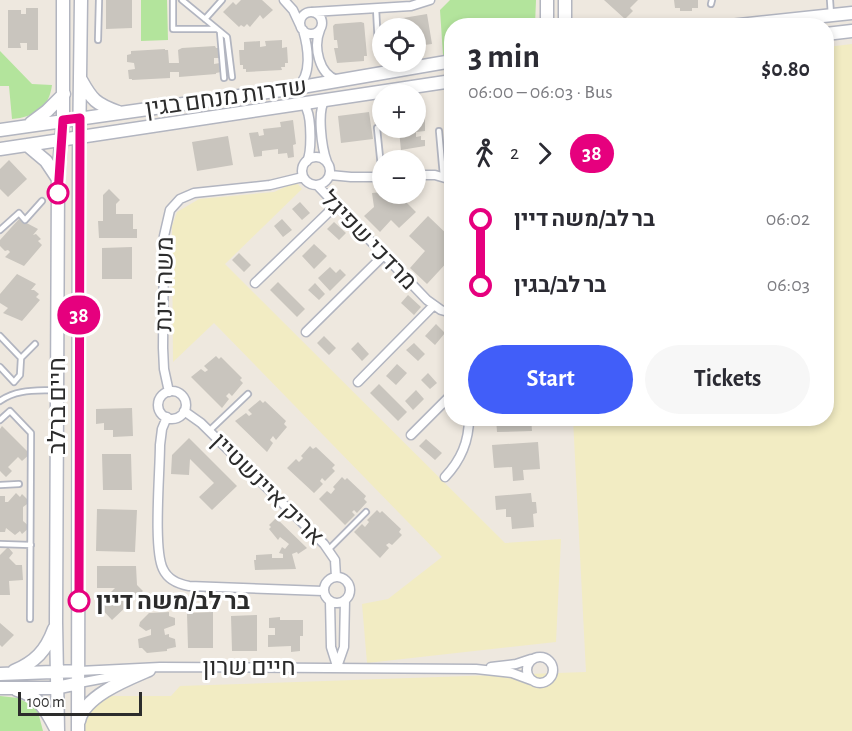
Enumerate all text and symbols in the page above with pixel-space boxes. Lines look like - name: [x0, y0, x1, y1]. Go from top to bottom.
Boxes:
- map controls: [372, 18, 426, 204]
- button: locate: [372, 18, 426, 72]
- text: 3 min: [468, 41, 540, 74]
- text: $0.80: [761, 58, 810, 80]
- street label: שדרות מנחם בגין: [144, 75, 309, 121]
- text: 06:00 – 06:03 · Bus: [468, 82, 613, 102]
- button: +: [372, 84, 426, 138]
- icon: walk: [468, 137, 501, 170]
- icon: forward: [528, 137, 561, 170]
- text: 2: [510, 143, 519, 163]
- text: 38: [582, 143, 602, 164]
- button: −: [372, 150, 426, 204]
- unlabelled marker: [47, 182, 69, 204]
- street label: מרדכי שפיגל: [316, 187, 421, 295]
- text: בר לב/משה דיין: [514, 208, 655, 230]
- text: 06:02: [766, 209, 810, 229]
- street label: משה רינת: [152, 236, 178, 332]
- text: בר לב/בגין: [514, 274, 606, 296]
- text: 06:03: [767, 275, 810, 295]
- line badge: 38: [52, 296, 106, 334]
- text: 38: [69, 305, 89, 326]
- button: Start: [468, 345, 633, 414]
- button: Tickets: [645, 345, 810, 414]
- street label: חיים ברלב: [46, 357, 70, 455]
- street label: אריק איינשטיין: [207, 429, 328, 550]
- marker: בר לב/משה דיין: [68, 590, 90, 612]
- place label: בר לב/משה דיין: [96, 590, 250, 614]
- street label: חיים שרון: [202, 656, 296, 680]
- scale bar: [18, 689, 142, 716]
- text: 100 m: [27, 694, 65, 710]

